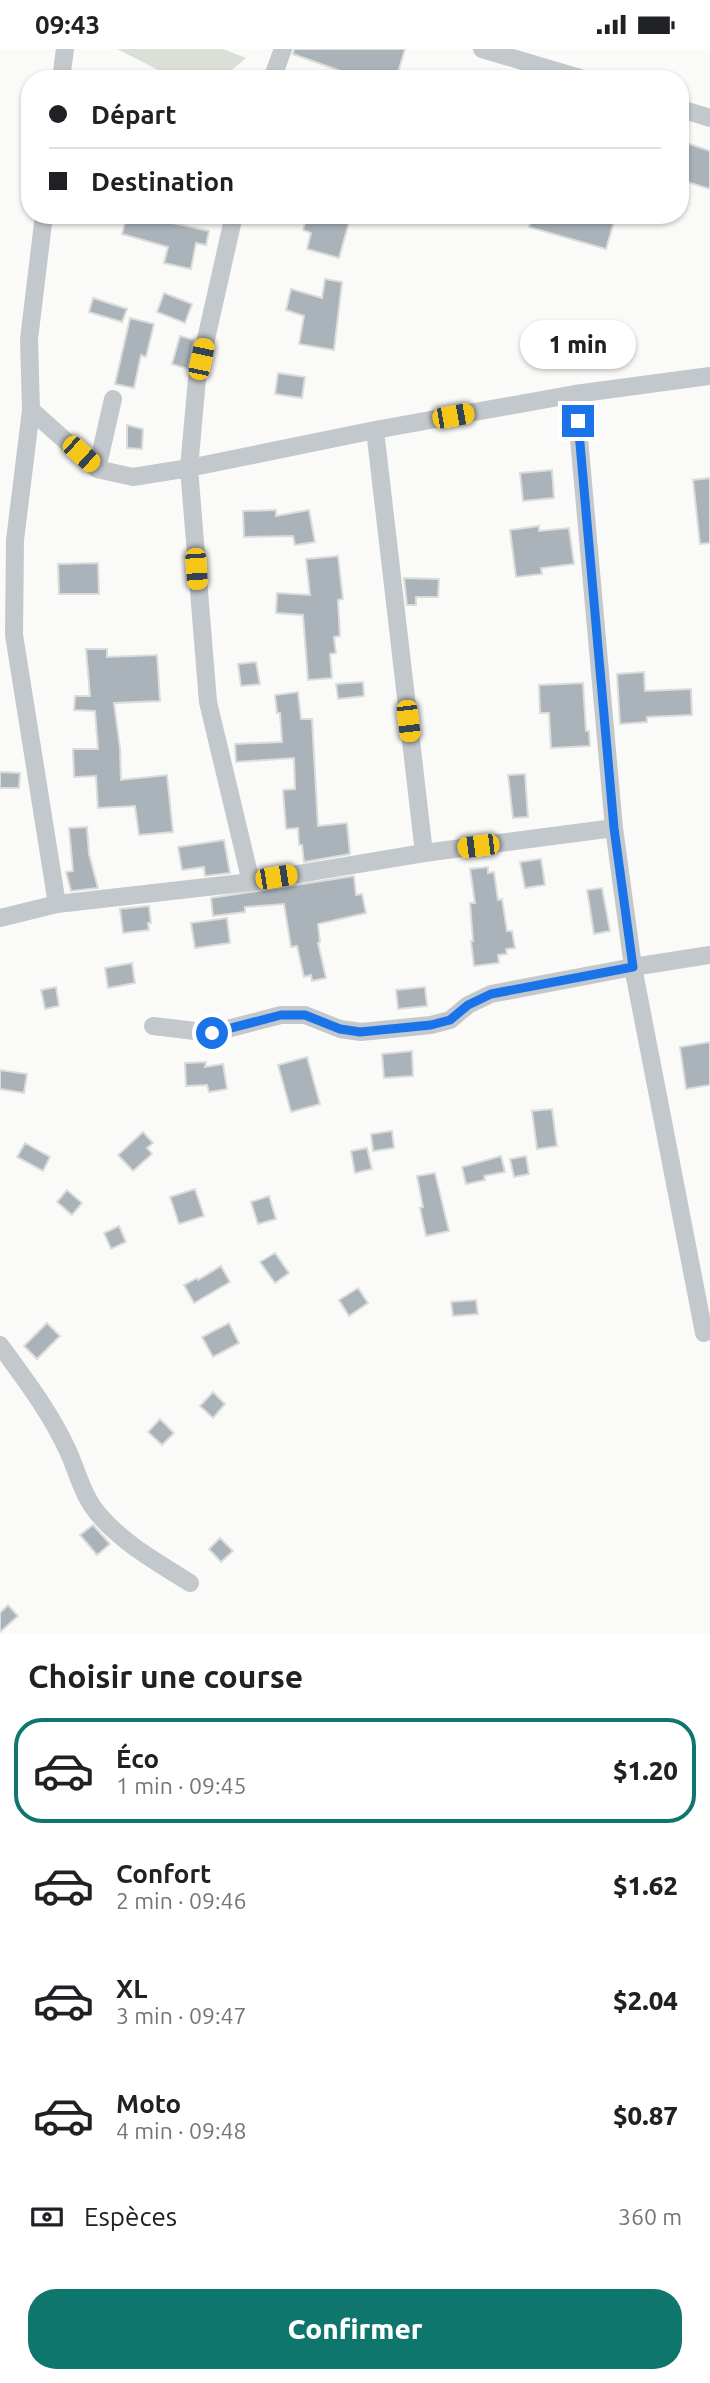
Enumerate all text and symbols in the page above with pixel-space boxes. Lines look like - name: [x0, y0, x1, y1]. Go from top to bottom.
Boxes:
- text: 09:43: [35, 10, 100, 39]
- text: Départ: [91, 100, 177, 129]
- text: Destination: [91, 167, 234, 196]
- callout: 1 min: [520, 319, 636, 369]
- text: 1 min: [549, 332, 607, 357]
- car: [187, 336, 216, 382]
- car: [431, 402, 476, 430]
- route end: [562, 405, 594, 437]
- car: [59, 432, 104, 476]
- car: [185, 547, 208, 591]
- car: [396, 699, 421, 743]
- car: [456, 833, 501, 859]
- car: [254, 863, 299, 891]
- route start: [196, 1017, 228, 1049]
- text: Choisir une course: [28, 1658, 303, 1694]
- icon: car: [32, 1739, 95, 1802]
- text: Éco: [116, 1744, 159, 1773]
- text: $1.20: [613, 1756, 678, 1785]
- text: 1 min · 09:45: [116, 1773, 247, 1798]
- icon: car: [32, 1854, 95, 1917]
- text: Confort: [116, 1859, 211, 1888]
- text: $1.62: [613, 1871, 678, 1900]
- text: 2 min · 09:46: [116, 1888, 247, 1913]
- icon: car: [32, 1969, 95, 2032]
- text: XL: [116, 1974, 147, 2003]
- text: $2.04: [613, 1986, 678, 2015]
- text: 3 min · 09:47: [116, 2003, 247, 2028]
- icon: car: [32, 2084, 95, 2147]
- text: Moto: [116, 2089, 181, 2118]
- text: $0.87: [613, 2101, 678, 2130]
- text: 4 min · 09:48: [116, 2118, 247, 2143]
- icon: cash: [28, 2198, 66, 2236]
- text: Espèces: [84, 2202, 177, 2231]
- text: 360 m: [618, 2204, 682, 2229]
- button: Confirmer: [28, 2289, 682, 2369]

